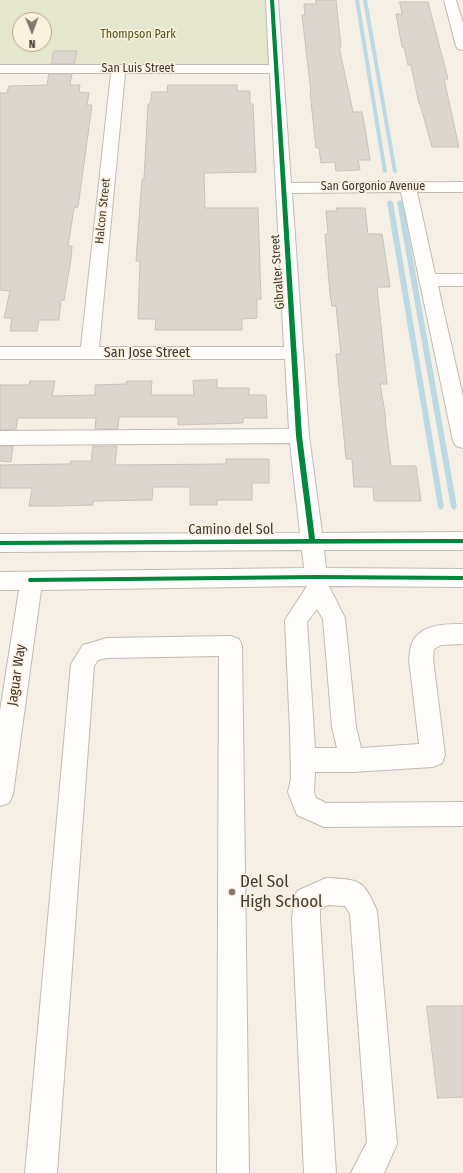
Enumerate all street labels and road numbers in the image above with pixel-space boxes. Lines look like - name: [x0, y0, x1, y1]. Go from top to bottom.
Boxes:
- street label: San Luis Street: [102, 62, 174, 76]
- street label: Halcon Street: [92, 177, 114, 245]
- street label: San Gorgonio Avenue: [321, 180, 425, 194]
- street label: Gibralter Street: [268, 234, 288, 310]
- street label: San Jose Street: [104, 345, 190, 361]
- street label: Camino del Sol: [188, 522, 274, 538]
- street label: Jaguar Way: [4, 643, 30, 707]

